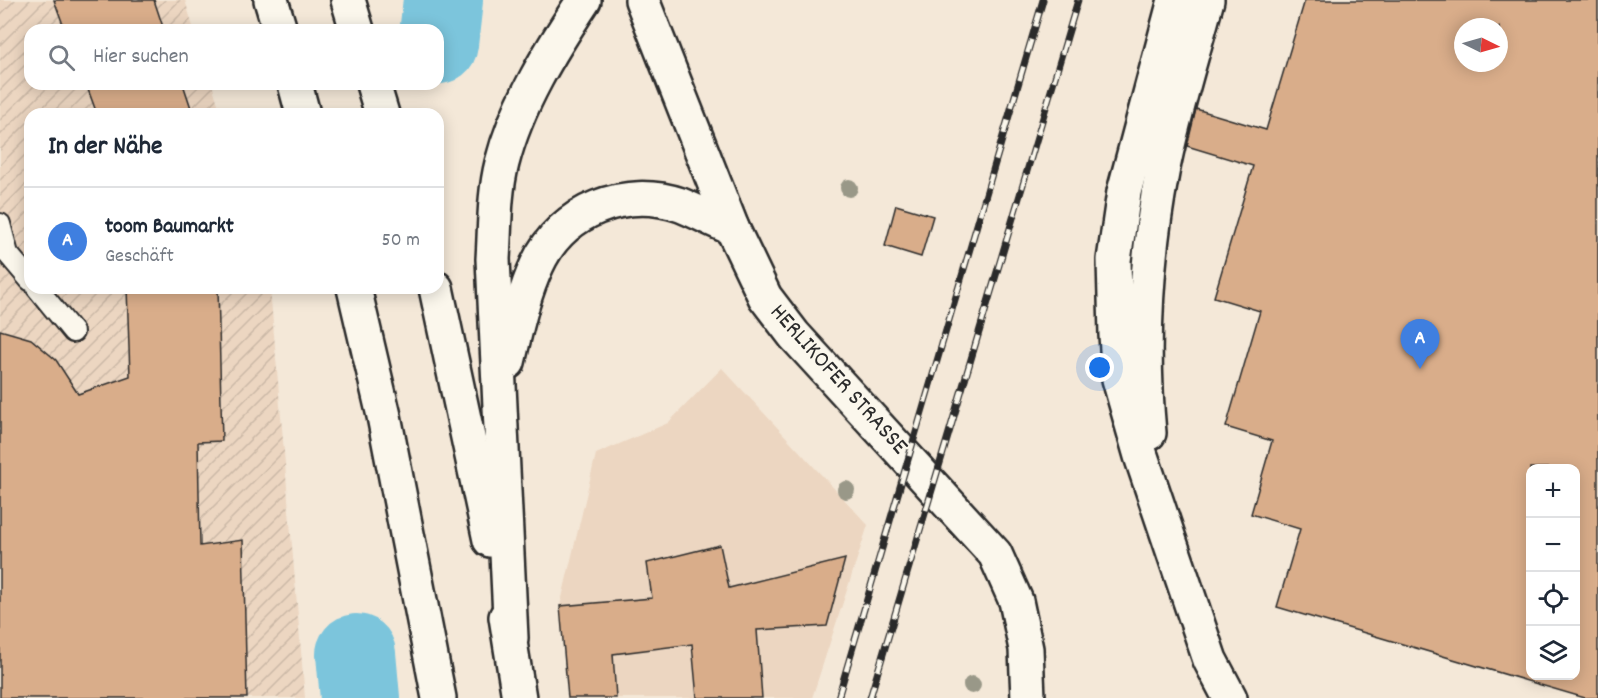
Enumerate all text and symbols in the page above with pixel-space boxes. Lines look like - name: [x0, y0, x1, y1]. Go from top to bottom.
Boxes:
- north arrow: [1454, 18, 1508, 72]
- search box: [24, 24, 444, 90]
- icon: search: [45, 41, 78, 74]
- text: Hier suchen: [93, 42, 189, 73]
- text: In der Nähe: [48, 129, 162, 166]
- text: toom Baumarkt: [105, 212, 234, 243]
- text: A: [62, 227, 73, 255]
- text: 50 m: [382, 227, 420, 255]
- text: Geschäft: [105, 243, 174, 271]
- street label: HERLIKOFER STRASSE: [761, 297, 915, 463]
- pin: A: [1400, 320, 1440, 369]
- your location: [1085, 353, 1114, 382]
- map controls: [1526, 464, 1580, 680]
- button: +: [1526, 464, 1580, 518]
- button: −: [1526, 518, 1580, 572]
- button: locate: [1526, 572, 1580, 626]
- button: layers: [1526, 626, 1580, 680]

